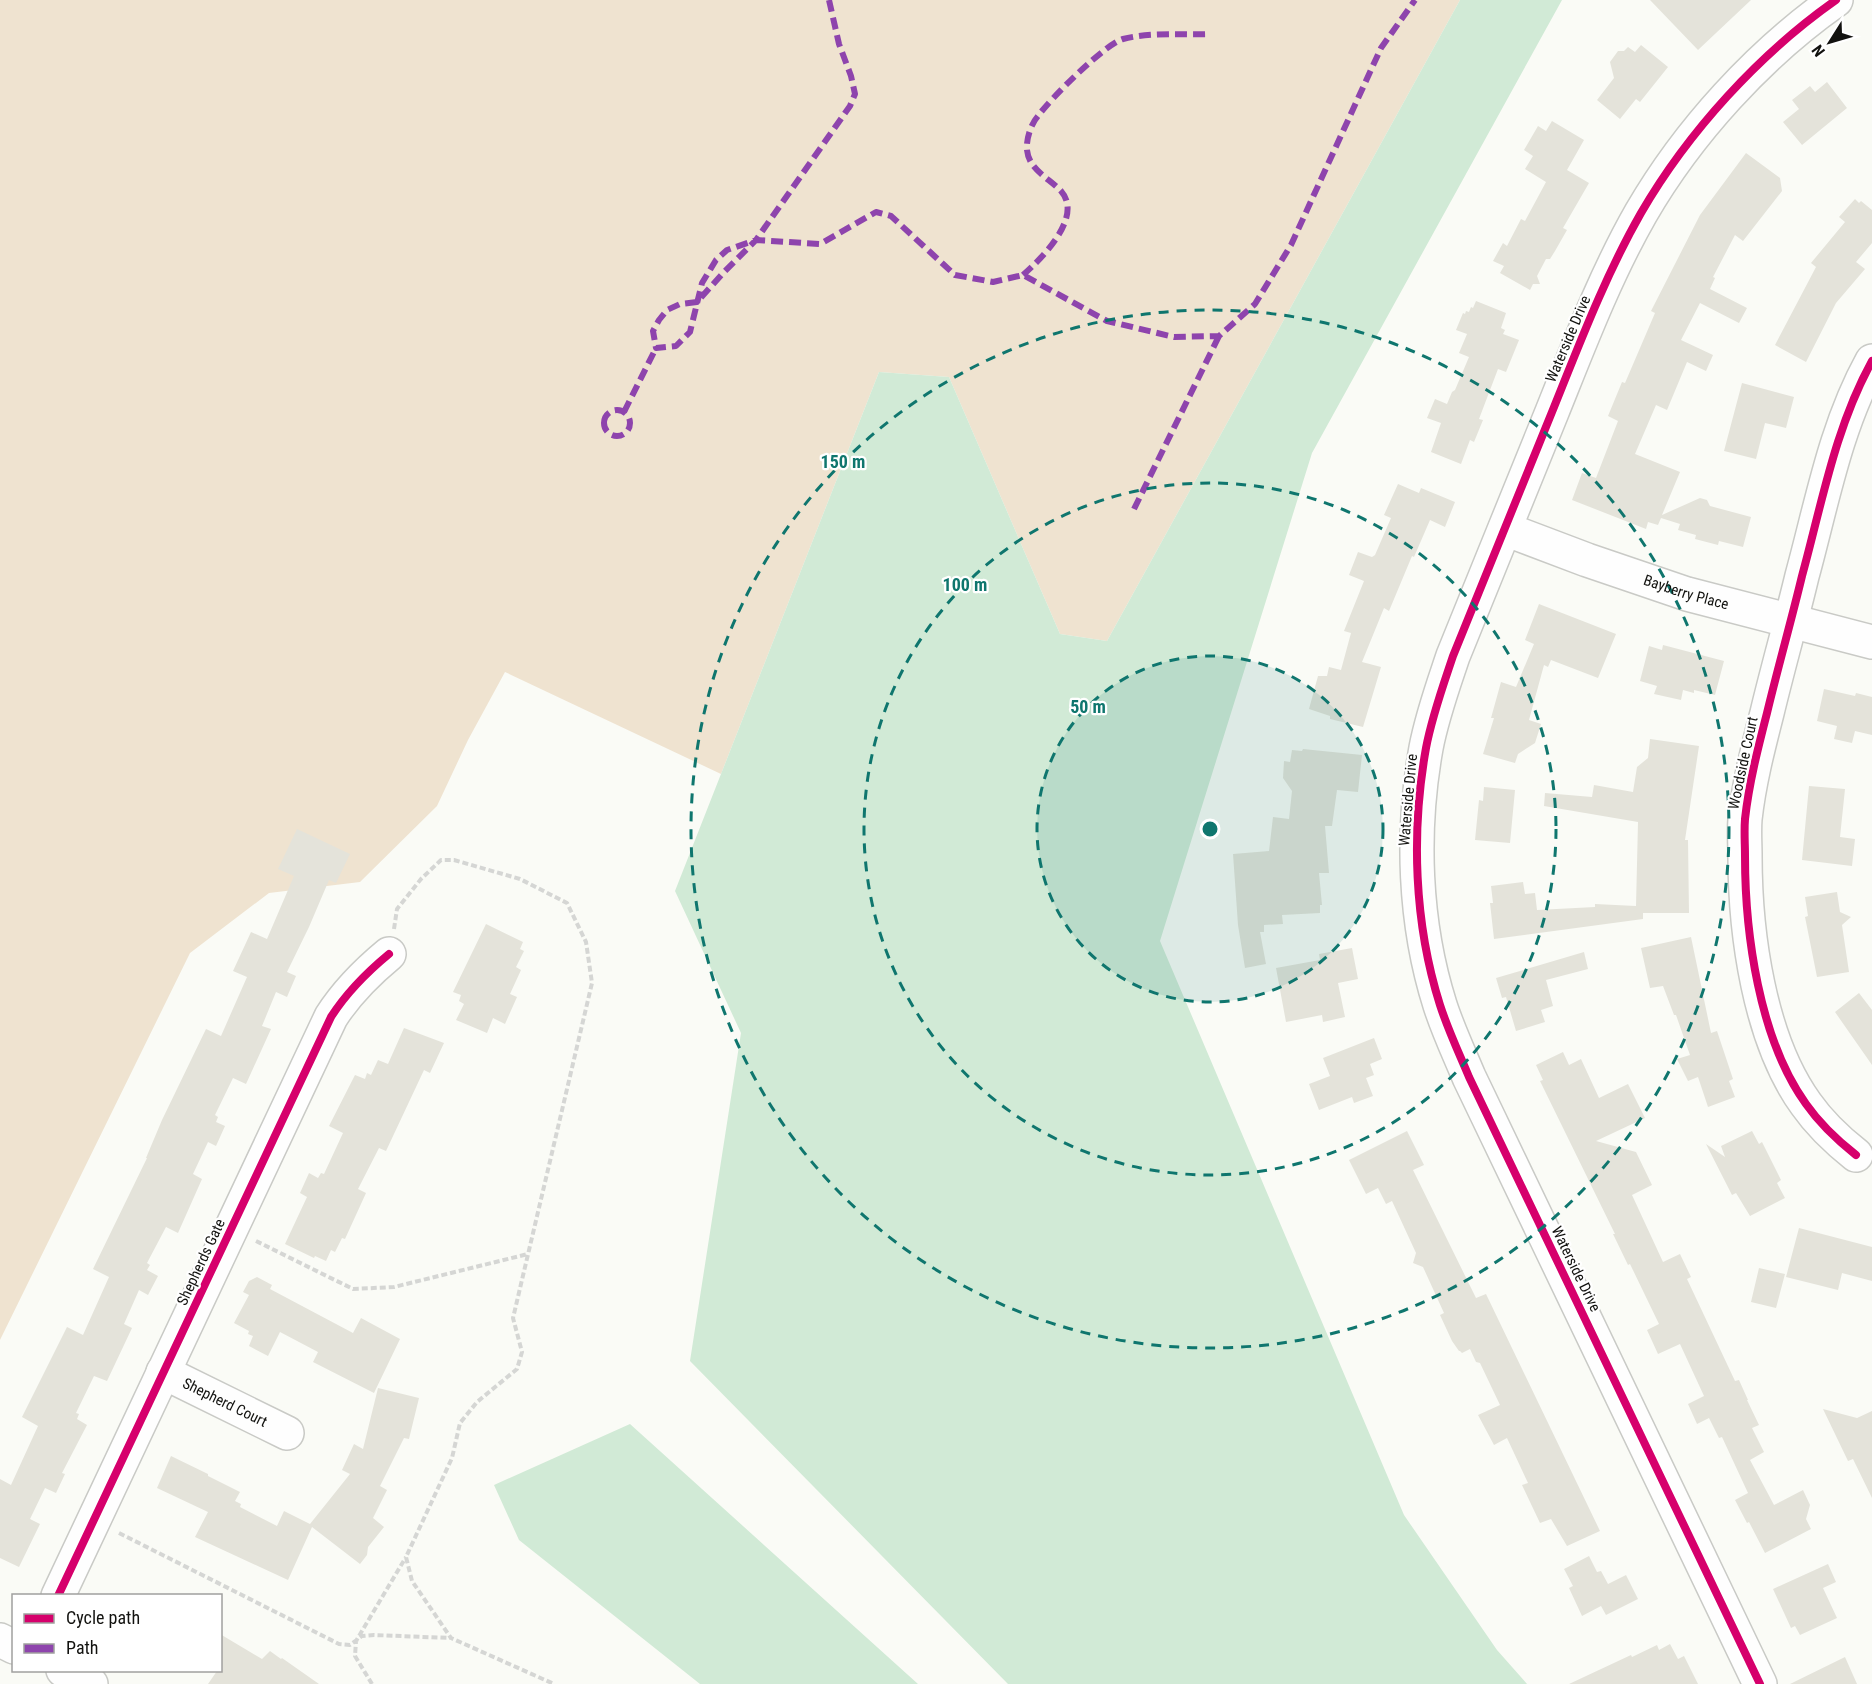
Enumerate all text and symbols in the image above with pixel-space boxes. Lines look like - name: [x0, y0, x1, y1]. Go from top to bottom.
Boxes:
- north arrow: [1800, 12, 1860, 72]
- text: N: [1808, 41, 1829, 60]
- street label: Waterside Drive: [1542, 293, 1594, 385]
- text: 150 m: [821, 451, 865, 472]
- street label: Bayberry Place: [1641, 571, 1731, 613]
- text: 100 m: [943, 574, 987, 595]
- text: 50 m: [1070, 696, 1106, 717]
- street label: Woodside Court: [1724, 715, 1762, 811]
- street label: Waterside Drive: [1395, 753, 1421, 847]
- centre of rings: [1200, 819, 1220, 839]
- street label: Shepherds Gate: [173, 1216, 229, 1308]
- street label: Waterside Drive: [1548, 1223, 1604, 1315]
- street label: Shepherd Court: [180, 1374, 270, 1431]
- legend: [12, 1594, 222, 1672]
- text: Cycle path: [66, 1607, 140, 1628]
- text: Path: [66, 1637, 99, 1658]

